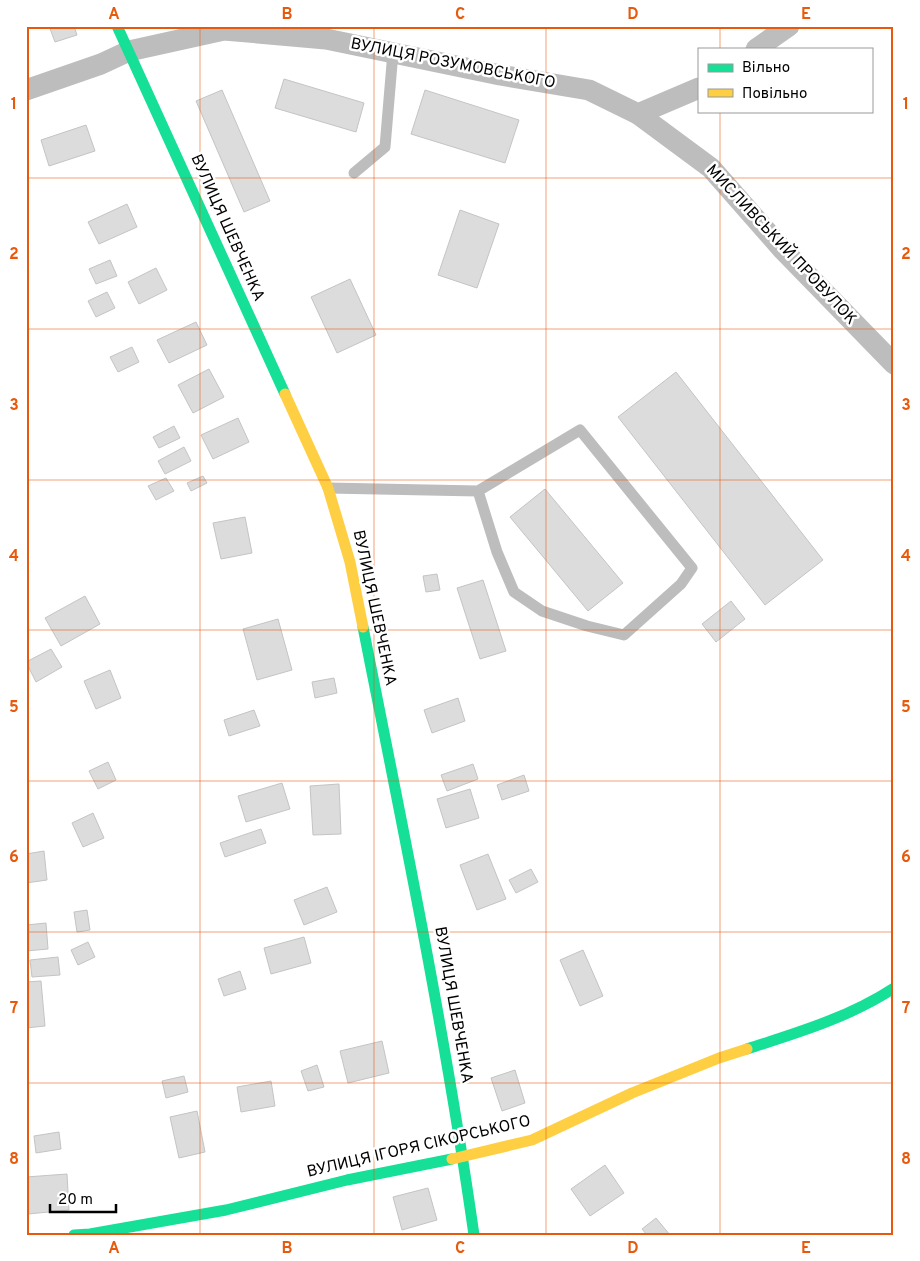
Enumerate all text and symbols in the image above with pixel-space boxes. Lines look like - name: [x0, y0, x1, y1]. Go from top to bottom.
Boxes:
- text: A: [108, 5, 120, 25]
- text: B: [281, 5, 293, 25]
- text: C: [455, 5, 465, 25]
- text: D: [627, 5, 639, 25]
- text: E: [801, 5, 811, 25]
- street label: ВУЛИЦЯ РОЗУМОВСЬКОГО: [349, 34, 557, 94]
- legend: [698, 48, 872, 112]
- text: Вільно: [742, 59, 790, 78]
- text: Повільно: [742, 85, 807, 104]
- text: 1: [11, 95, 17, 115]
- text: 1: [903, 95, 909, 115]
- street label: ВУЛИЦЯ ШЕВЧЕНКА: [186, 151, 268, 305]
- street label: МИСЛИВСЬКИЙ ПРОВУЛОК: [701, 159, 862, 329]
- text: 2: [9, 245, 19, 265]
- text: 2: [901, 245, 911, 265]
- text: 3: [9, 396, 19, 416]
- text: 3: [901, 396, 911, 416]
- street label: ВУЛИЦЯ ШЕВЧЕНКА: [348, 528, 400, 688]
- text: 4: [9, 547, 19, 567]
- text: 4: [901, 547, 911, 567]
- text: 5: [9, 698, 19, 718]
- text: 5: [901, 698, 911, 718]
- text: 6: [9, 848, 19, 868]
- text: 6: [901, 848, 911, 868]
- street label: ВУЛИЦЯ ШЕВЧЕНКА: [429, 925, 477, 1085]
- text: 7: [10, 999, 18, 1019]
- text: 7: [902, 999, 910, 1019]
- street label: ВУЛИЦЯ ІГОРЯ СІКОРСЬКОГО: [305, 1111, 533, 1183]
- text: 8: [9, 1150, 19, 1170]
- text: 8: [901, 1150, 911, 1170]
- scale bar: [50, 1181, 116, 1213]
- text: 20 m: [58, 1191, 93, 1210]
- text: A: [108, 1239, 120, 1259]
- text: B: [281, 1239, 293, 1259]
- text: C: [455, 1239, 465, 1259]
- text: D: [627, 1239, 639, 1259]
- text: E: [801, 1239, 811, 1259]

